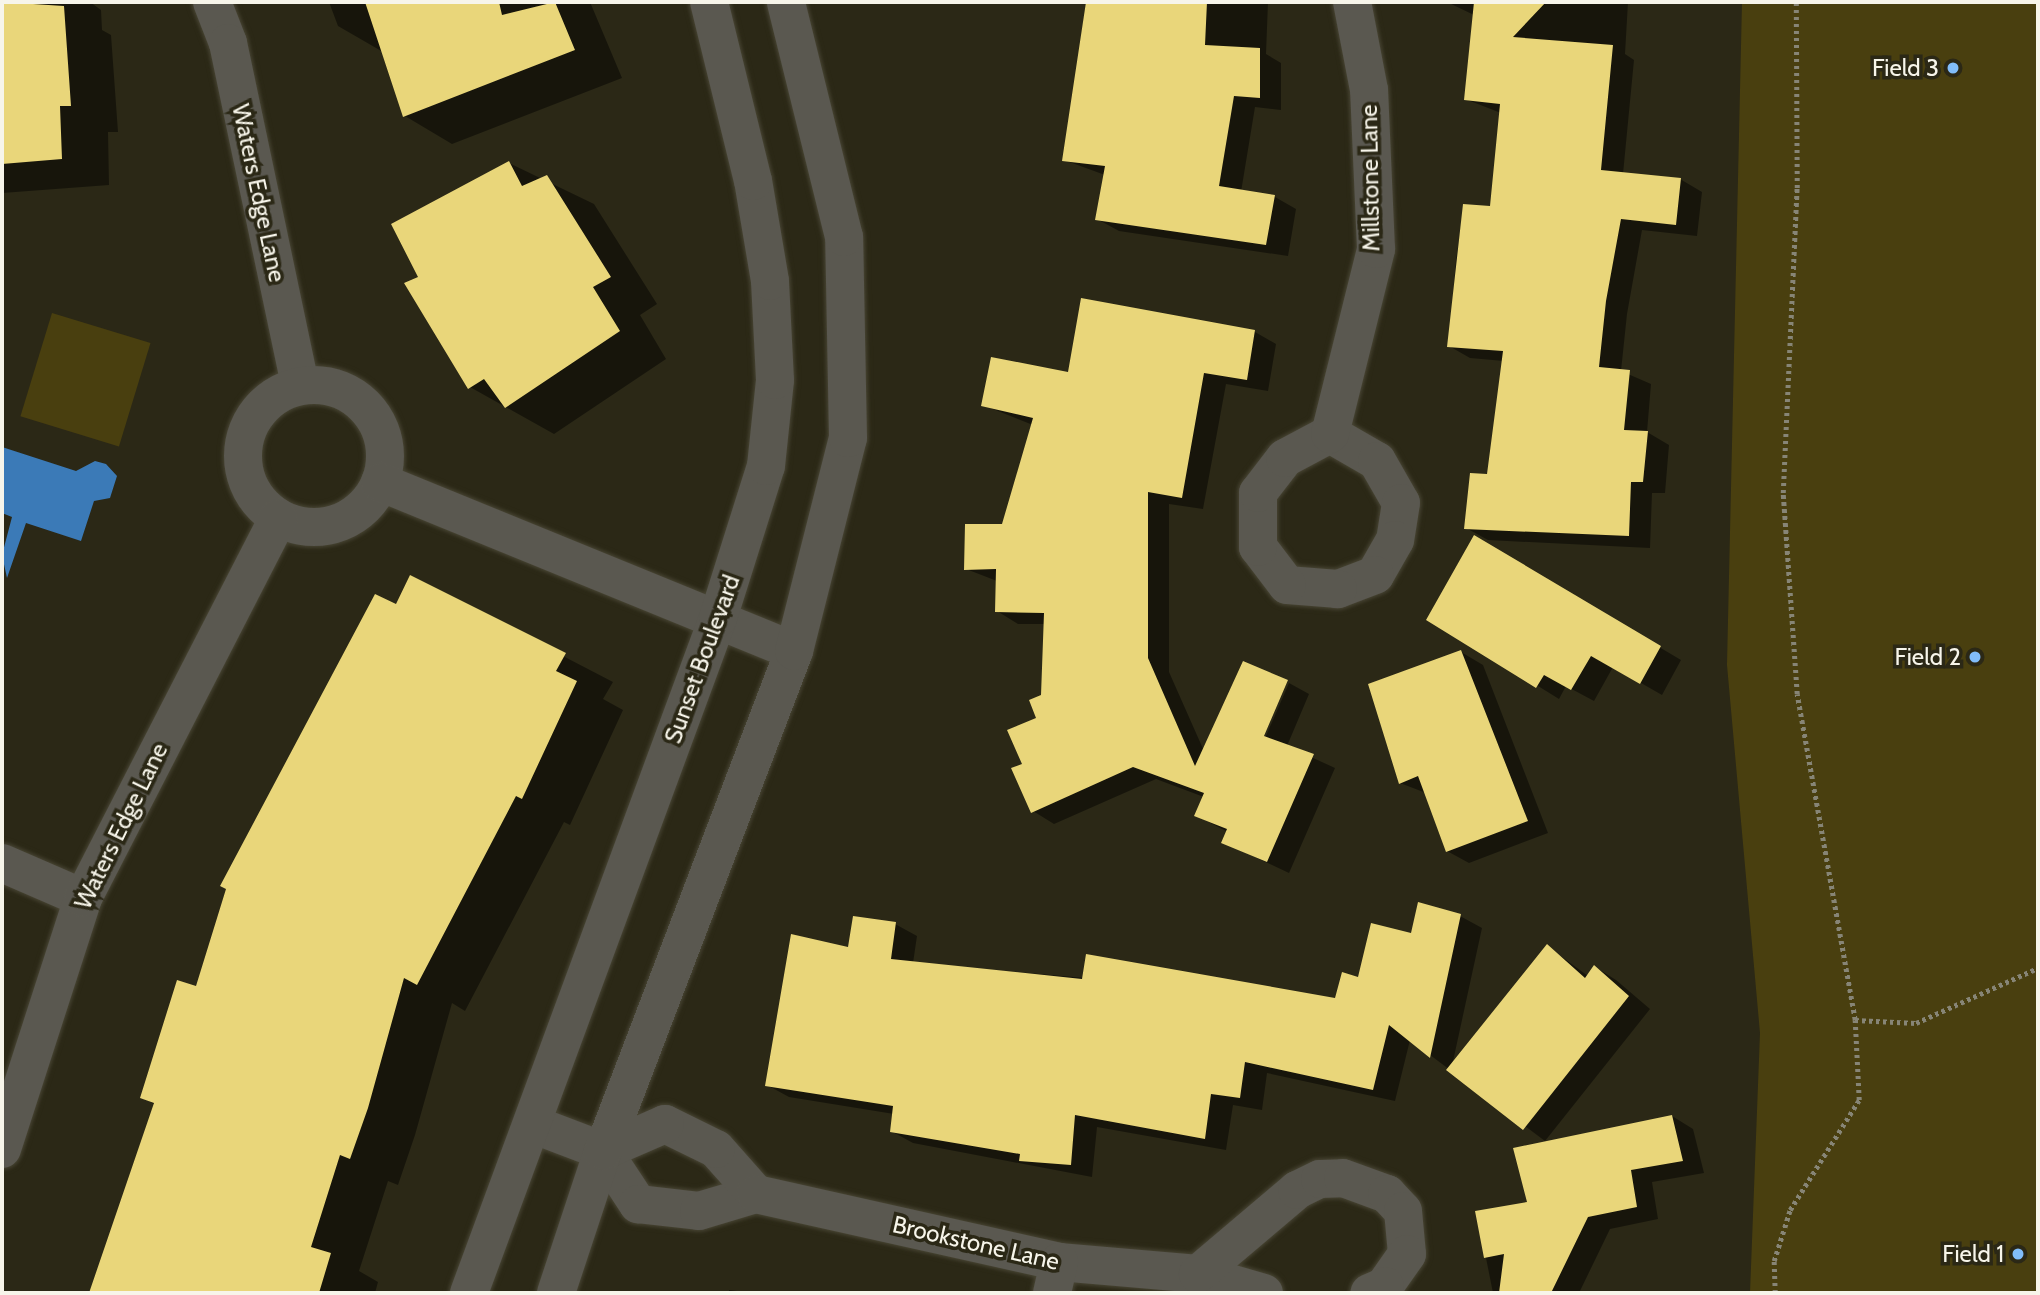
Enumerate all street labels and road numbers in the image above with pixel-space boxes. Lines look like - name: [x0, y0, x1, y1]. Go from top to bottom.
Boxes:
- street label: Waters Edge Lane: [226, 101, 292, 285]
- street label: Millstone Lane: [1354, 104, 1386, 252]
- street label: Sunset Boulevard: [658, 571, 746, 747]
- street label: Waters Edge Lane: [68, 738, 174, 914]
- street label: Brookstone Lane: [890, 1210, 1062, 1276]

